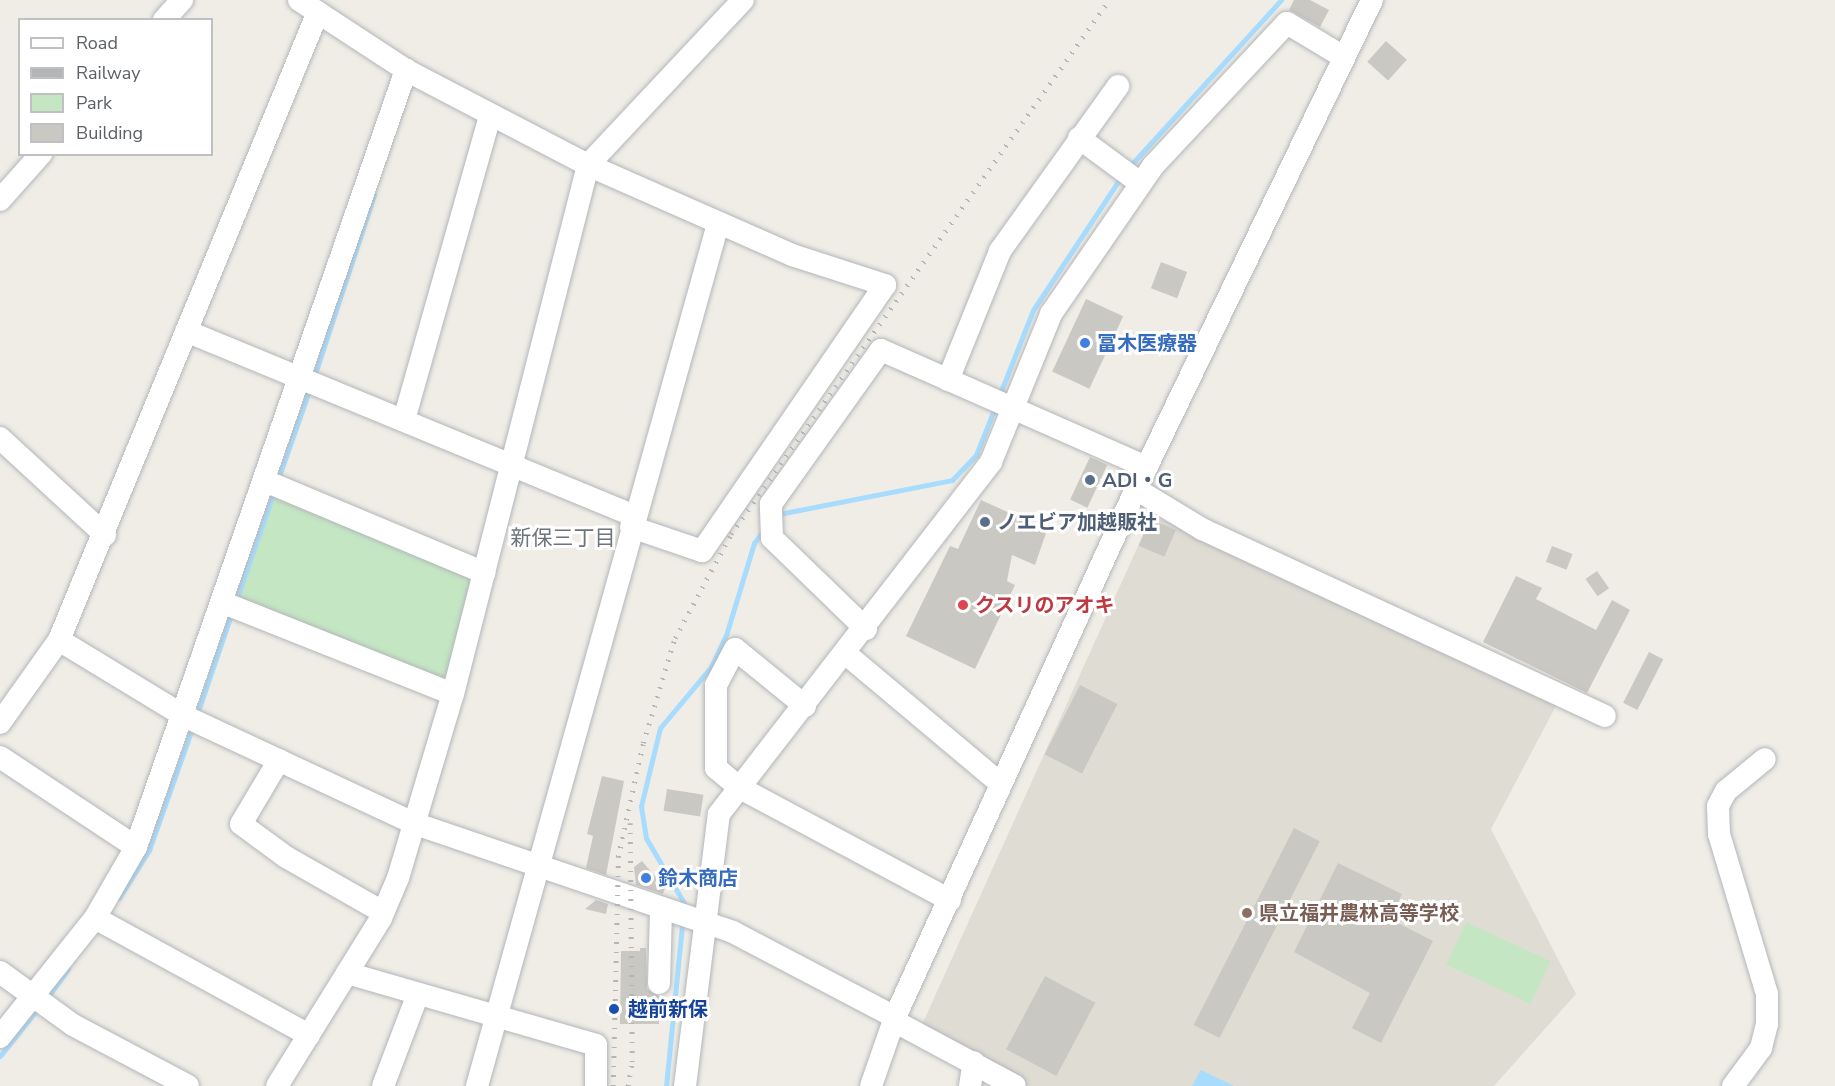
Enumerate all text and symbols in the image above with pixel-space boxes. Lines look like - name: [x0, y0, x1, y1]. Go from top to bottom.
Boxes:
- legend: [18, 18, 213, 156]
- text: Road: [76, 31, 118, 55]
- text: Railway: [76, 61, 141, 85]
- text: Park: [76, 91, 112, 115]
- text: Building: [76, 121, 143, 145]
- place label: 冨木医療器: [1097, 331, 1197, 355]
- marker: 冨木医療器: [1078, 336, 1092, 350]
- place label: ADI・G: [1102, 468, 1172, 492]
- marker: ADI・G: [1083, 473, 1097, 487]
- place label: ノエビア加越販社: [997, 510, 1157, 534]
- marker: ノエビア加越販社: [978, 515, 992, 529]
- district label: 新保三丁目: [511, 525, 615, 551]
- place label: クスリのアオキ: [975, 593, 1115, 617]
- marker: クスリのアオキ: [956, 598, 970, 612]
- place label: 鈴木商店: [658, 866, 738, 890]
- marker: 鈴木商店: [639, 871, 653, 885]
- place label: 県立福井農林高等学校: [1259, 901, 1459, 925]
- marker: 県立福井農林高等学校: [1240, 906, 1254, 920]
- place label: 越前新保: [628, 997, 708, 1021]
- marker: 越前新保: [605, 1000, 623, 1018]

